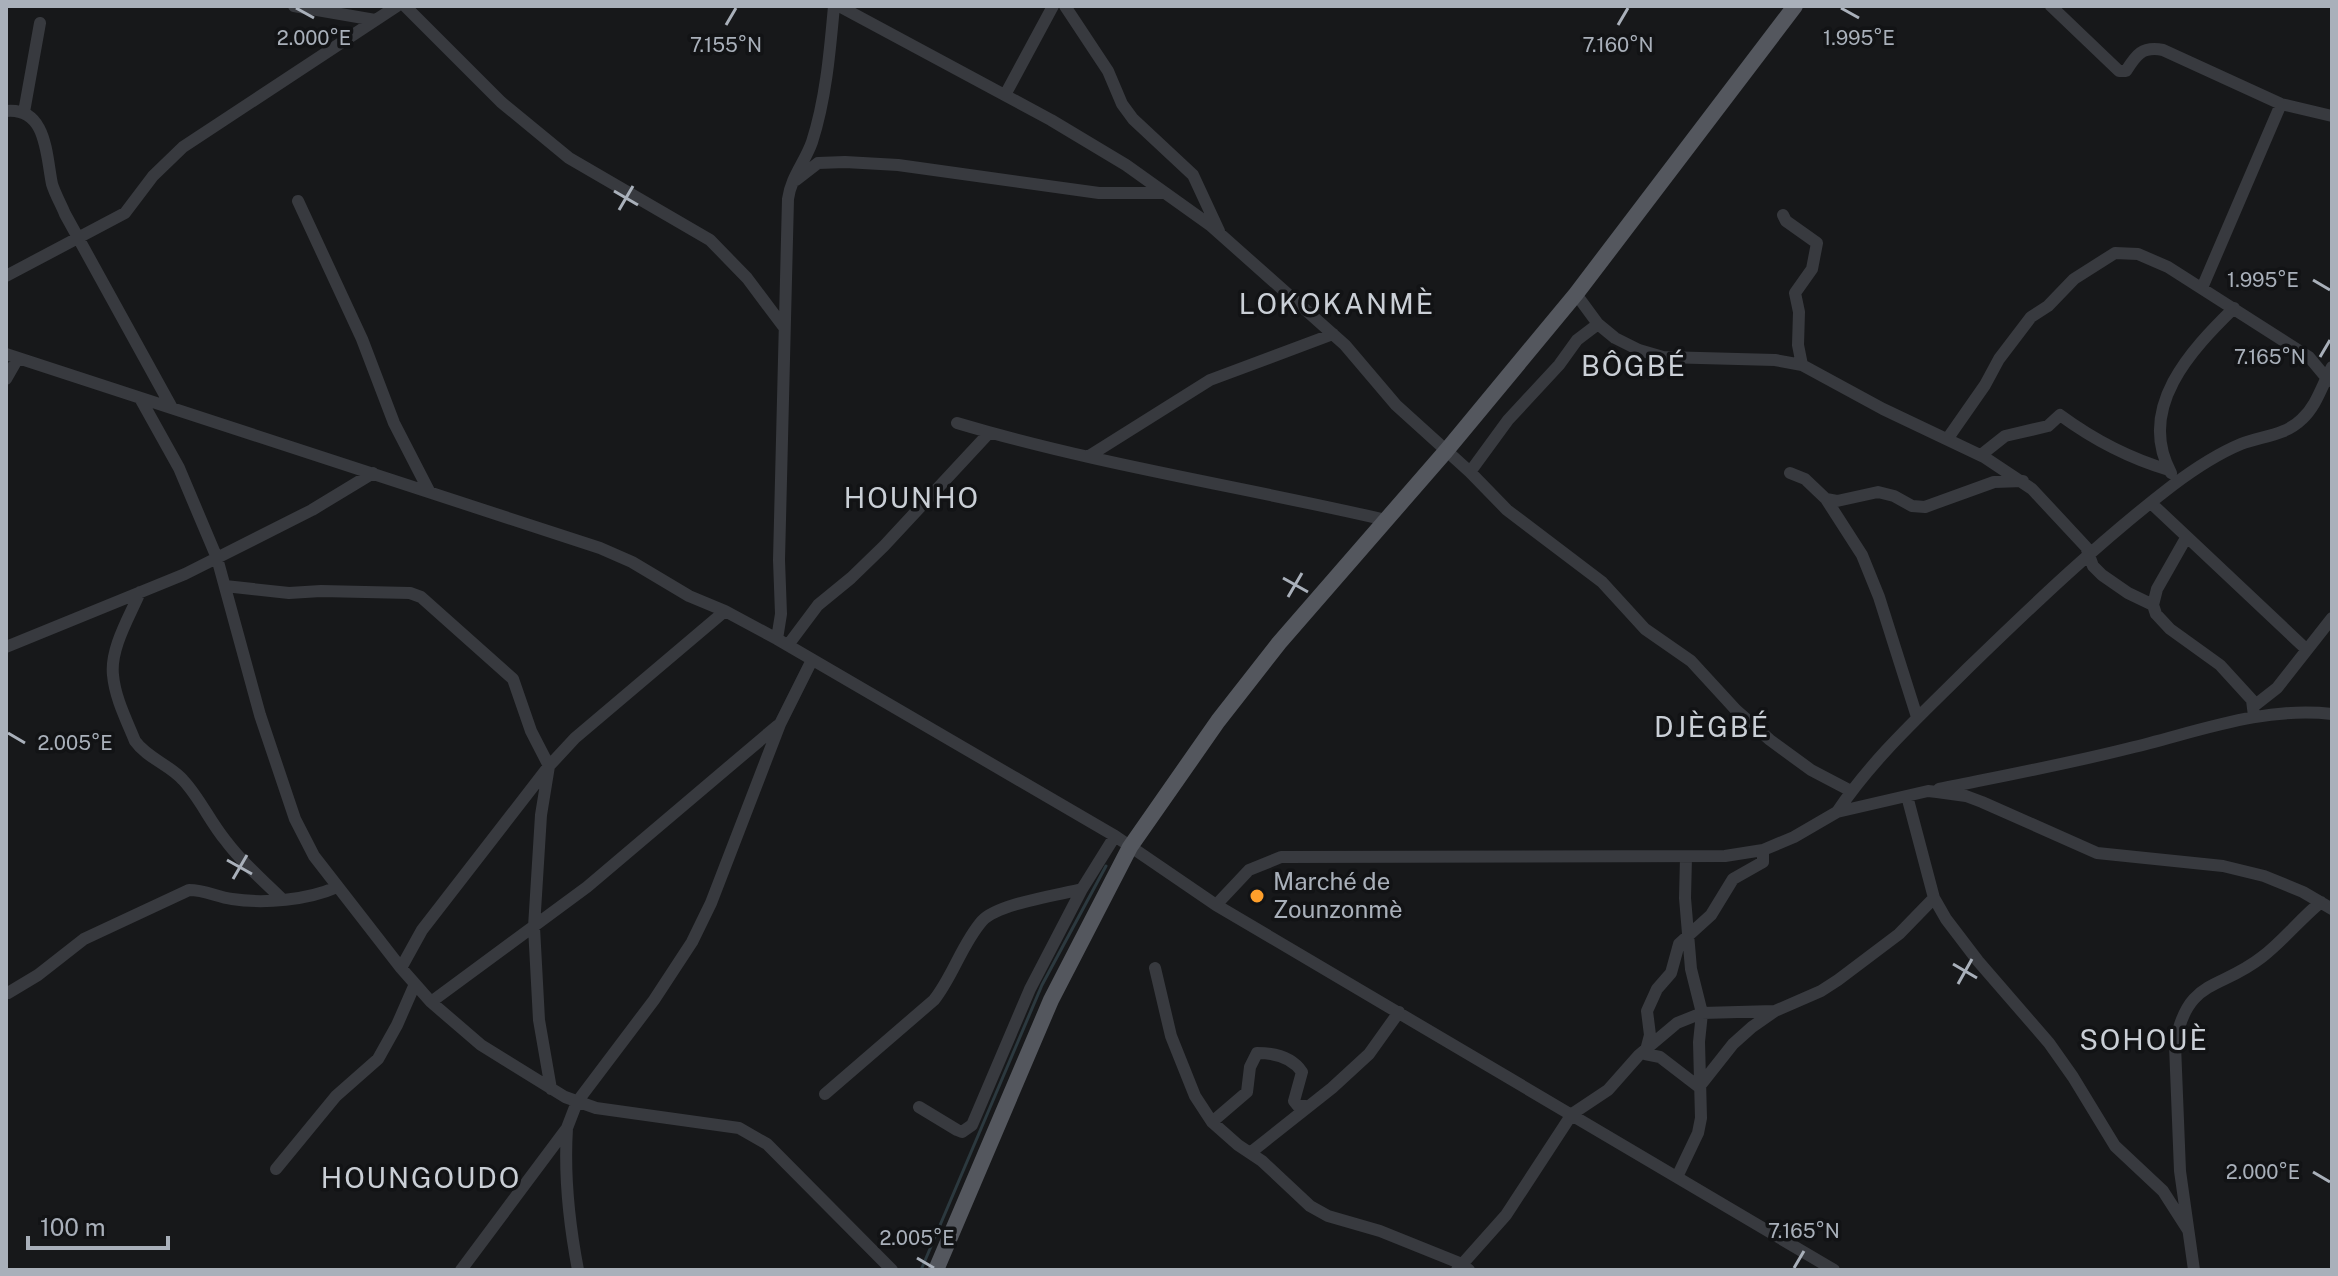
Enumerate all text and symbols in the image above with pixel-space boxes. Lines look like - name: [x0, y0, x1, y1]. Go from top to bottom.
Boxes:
- text: 2.000°E: [277, 26, 351, 50]
- text: 1.995°E: [1823, 26, 1895, 50]
- text: 7.155°N: [690, 33, 762, 57]
- text: 7.160°N: [1582, 33, 1654, 57]
- text: 1.995°E: [2227, 268, 2299, 292]
- district label: LOKOKANMÈ: [1239, 287, 1435, 320]
- text: 7.165°N: [2234, 345, 2306, 369]
- district label: BÔGBÉ: [1581, 349, 1687, 382]
- district label: HOUNHO: [844, 481, 980, 514]
- district label: DJÈGBÉ: [1654, 710, 1770, 743]
- text: 2.005°E: [37, 731, 113, 755]
- place label: Marché de Zounzonmè: [1273, 867, 1403, 923]
- marker: Marché de Zounzonmè: [1248, 887, 1266, 905]
- district label: SOHOUÈ: [2079, 1023, 2209, 1056]
- text: 2.000°E: [2226, 1160, 2300, 1184]
- district label: HOUNGOUDO: [321, 1161, 521, 1194]
- scale bar: [28, 1200, 168, 1250]
- text: 100 m: [40, 1213, 106, 1241]
- text: 7.165°N: [1768, 1219, 1840, 1243]
- text: 2.005°E: [879, 1226, 955, 1250]

